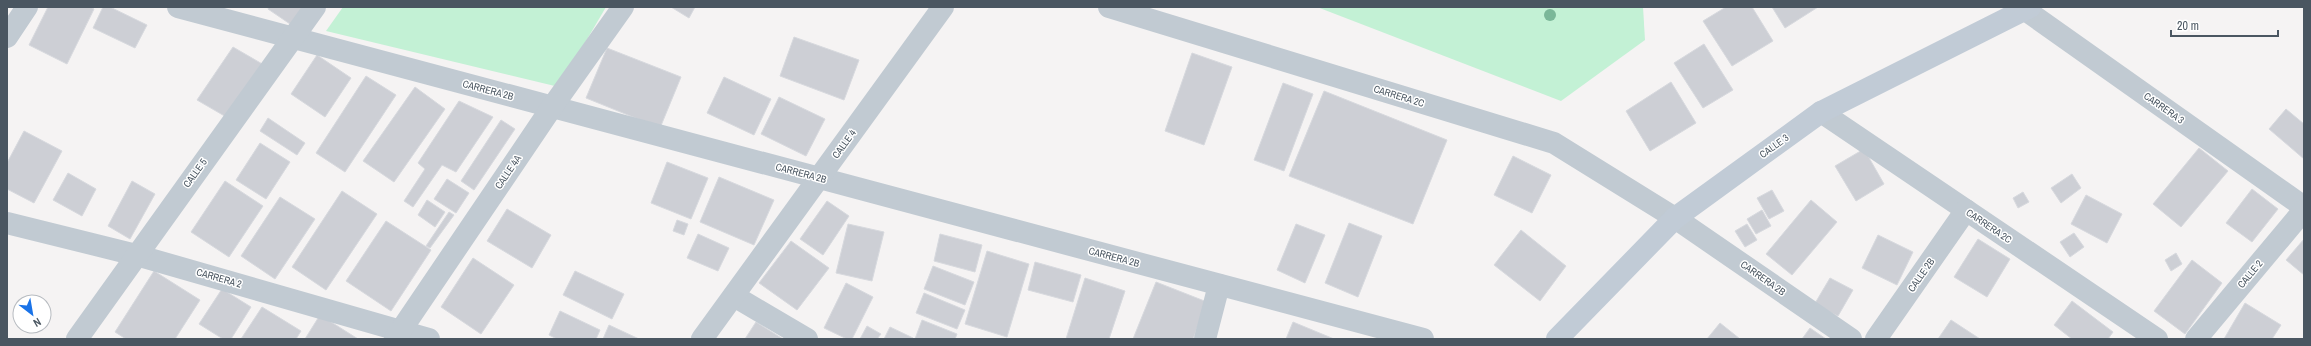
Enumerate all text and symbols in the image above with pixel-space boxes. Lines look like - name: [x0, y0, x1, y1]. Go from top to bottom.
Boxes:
- scale bar: [2171, 12, 2278, 38]
- text: 20 m: [2177, 18, 2199, 34]
- street label: CARRERA 2B: [461, 77, 515, 103]
- street label: CARRERA 2C: [1372, 82, 1426, 110]
- street label: CARRERA 3: [2141, 89, 2187, 127]
- street label: CALLE 4: [829, 127, 859, 161]
- street label: CALLE 3: [1757, 131, 1791, 161]
- street label: CALLE 4A: [492, 152, 524, 192]
- street label: CALLE 5: [180, 156, 210, 190]
- street label: CARRERA 2B: [774, 160, 828, 186]
- street label: CARRERA 2C: [1964, 206, 2014, 246]
- street label: CARRERA 2B: [1087, 244, 1141, 270]
- street label: CALLE 2B: [1905, 255, 1938, 294]
- street label: CALLE 2: [2234, 257, 2266, 291]
- street label: CARRERA 2B: [1738, 258, 1788, 299]
- street label: CARRERA 2: [195, 265, 244, 291]
- north arrow: [12, 294, 52, 334]
- text: N: [31, 315, 44, 330]

